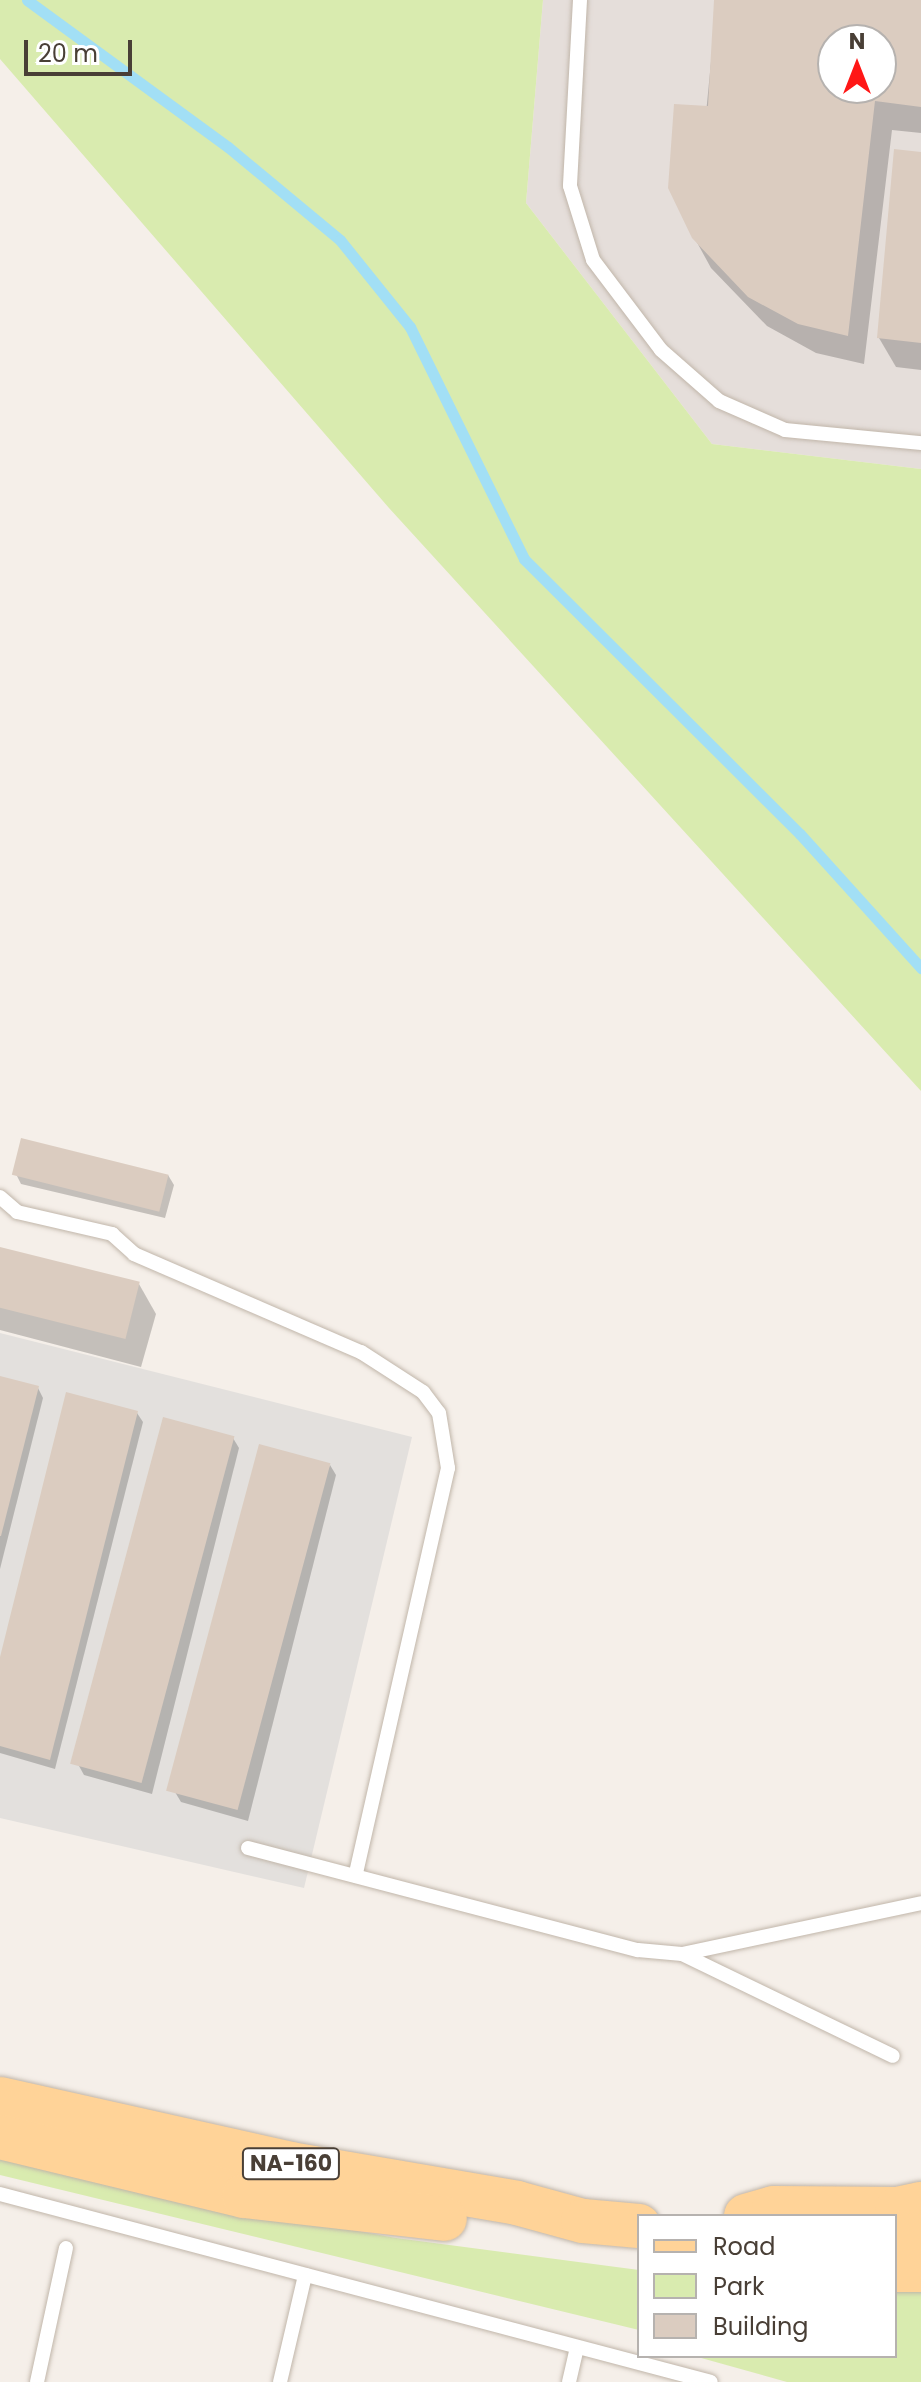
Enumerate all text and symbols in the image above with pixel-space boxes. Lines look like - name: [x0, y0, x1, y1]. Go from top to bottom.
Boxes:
- scale bar: [28, 24, 136, 74]
- north arrow: [817, 24, 897, 104]
- text: N: [849, 26, 865, 57]
- text: 20 m: [38, 37, 98, 70]
- road number: NA-160: [241, 2146, 341, 2182]
- legend: [637, 2214, 897, 2358]
- text: Road: [713, 2230, 775, 2263]
- text: Park: [713, 2270, 764, 2303]
- text: Building: [713, 2310, 809, 2343]

